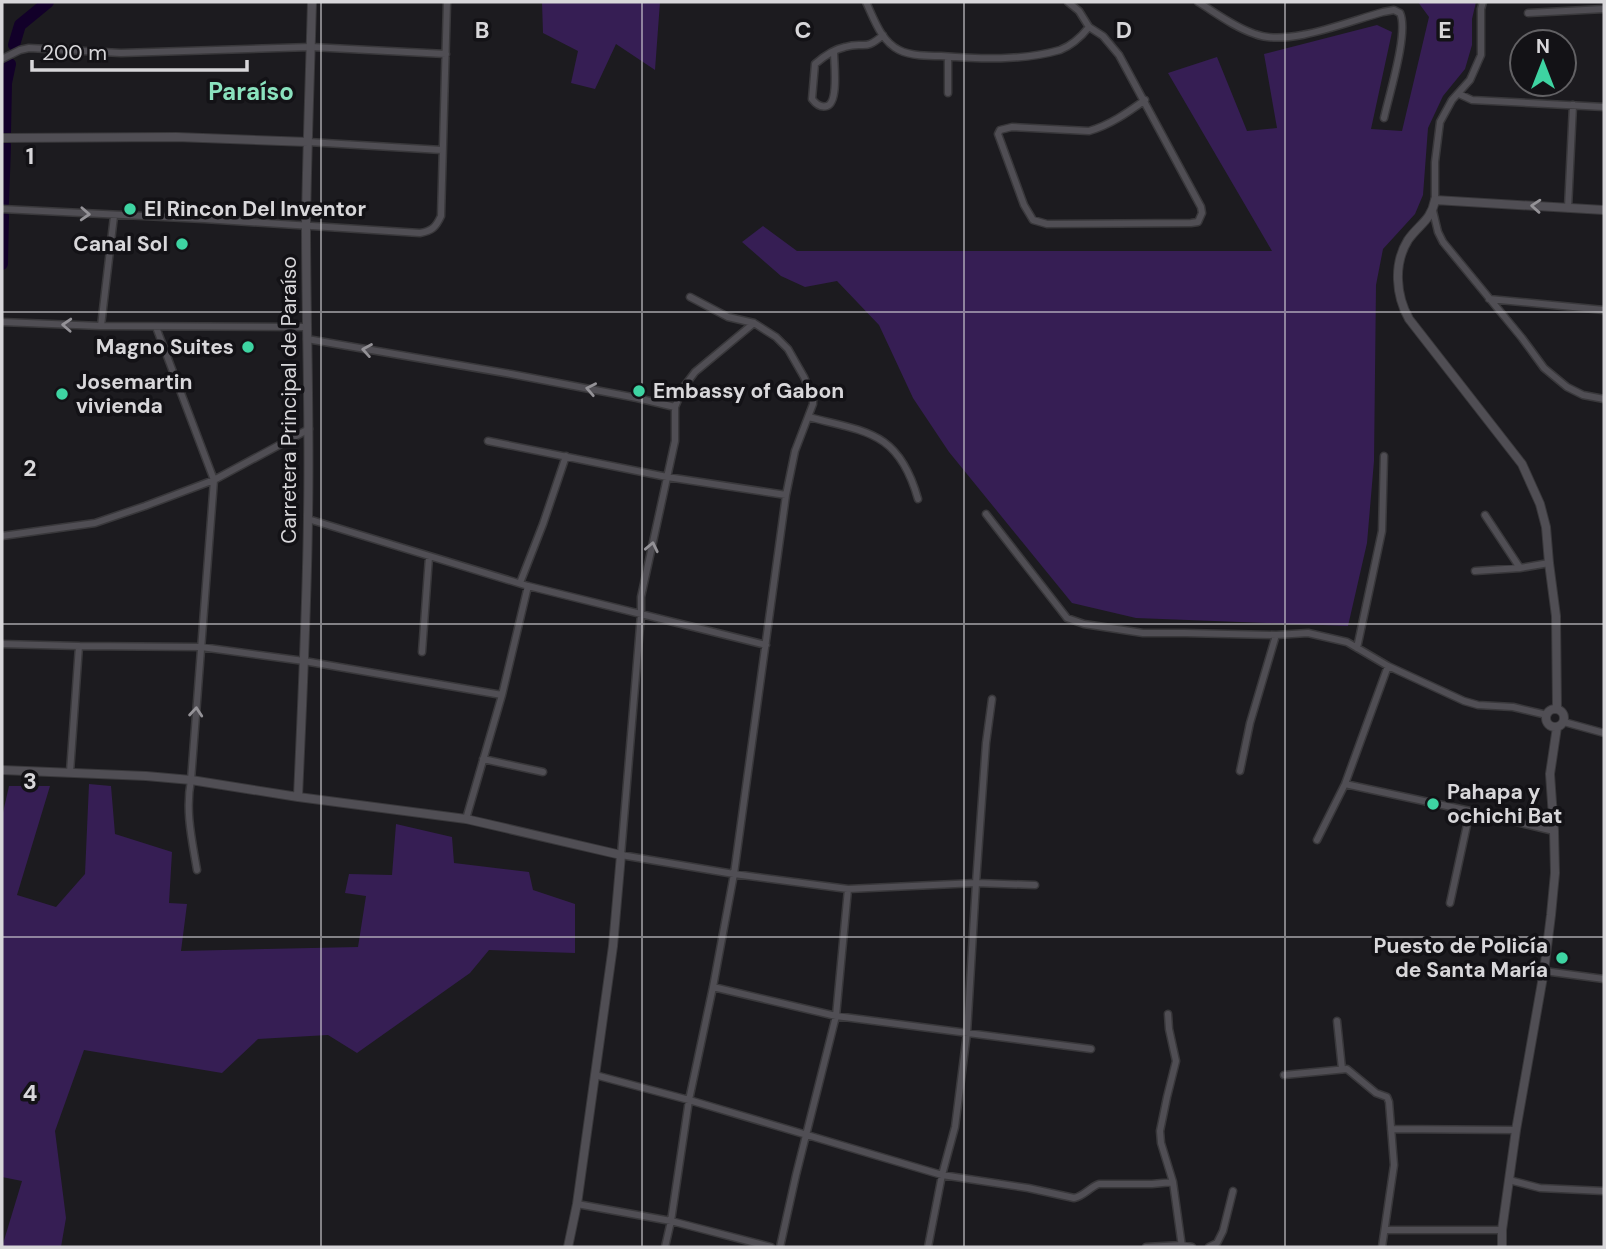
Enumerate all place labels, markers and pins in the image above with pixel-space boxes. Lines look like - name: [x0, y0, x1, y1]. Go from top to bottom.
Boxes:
- place label: El Rincon Del Inventor: [144, 195, 366, 223]
- marker: El Rincon Del Inventor: [122, 201, 138, 217]
- place label: Canal Sol: [73, 230, 168, 258]
- marker: Canal Sol: [174, 236, 190, 252]
- place label: Magno Suites: [96, 333, 234, 361]
- marker: Magno Suites: [240, 339, 256, 355]
- place label: Josemartin vivienda: [76, 368, 192, 420]
- place label: Embassy of Gabon: [653, 377, 844, 405]
- marker: Embassy of Gabon: [631, 383, 647, 399]
- marker: Josemartin vivienda: [54, 386, 70, 402]
- place label: Pahapa y ochichi Bat: [1447, 778, 1562, 830]
- marker: Pahapa y ochichi Bat: [1425, 796, 1441, 812]
- place label: Puesto de Policía de Santa María: [1374, 932, 1548, 984]
- marker: Puesto de Policía de Santa María: [1554, 950, 1570, 966]

